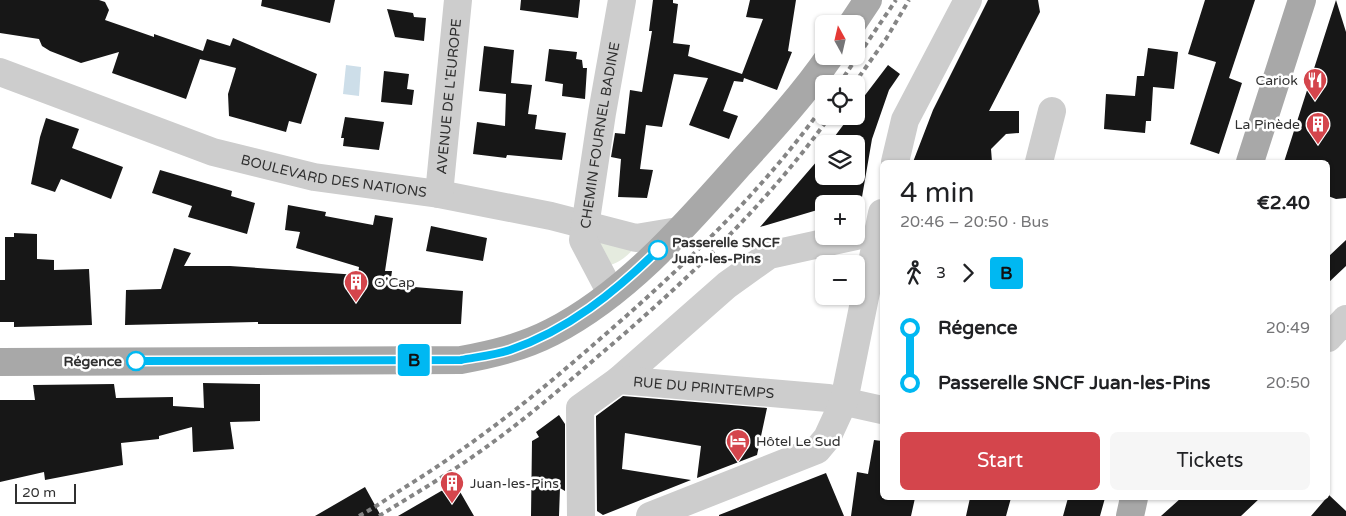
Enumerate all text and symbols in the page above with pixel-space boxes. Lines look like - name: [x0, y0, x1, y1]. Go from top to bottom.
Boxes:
- north arrow: [815, 15, 865, 65]
- map controls: [815, 15, 865, 305]
- street label: AVENUE DE L'EUROPE: [433, 18, 465, 175]
- street label: CHEMIN FOURNEL BADINE: [577, 41, 623, 230]
- restaurant icon: Cariok: [1302, 67, 1328, 101]
- place label: Cariok: [1255, 72, 1298, 89]
- button: locate: [815, 75, 865, 125]
- building icon: La Pinède: [1305, 111, 1331, 145]
- place label: La Pinède: [1234, 116, 1300, 133]
- button: layers: [815, 135, 865, 185]
- street label: BOULEVARD DES NATIONS: [239, 151, 428, 201]
- text: 4 min: [900, 176, 975, 210]
- text: €2.40: [1257, 192, 1310, 214]
- button: +: [815, 195, 865, 245]
- text: 20:46 – 20:50 · Bus: [900, 212, 1049, 232]
- place label: Passerelle SNCF Juan-les-Pins: [671, 234, 780, 267]
- marker: Passerelle SNCF Juan-les-Pins: [648, 240, 668, 260]
- button: −: [815, 255, 865, 305]
- icon: walk: [900, 259, 928, 287]
- icon: forward: [954, 259, 982, 287]
- text: B: [1000, 262, 1013, 284]
- text: 3: [936, 263, 946, 283]
- building icon: O'Cap: [343, 269, 369, 303]
- place label: O'Cap: [374, 274, 415, 291]
- text: Régence: [938, 317, 1017, 339]
- text: 20:49: [1266, 318, 1310, 338]
- line badge: B: [398, 344, 430, 376]
- text: B: [408, 349, 420, 371]
- marker: Régence: [126, 351, 146, 371]
- place label: Régence: [63, 353, 122, 370]
- text: Passerelle SNCF Juan-les-Pins: [938, 372, 1210, 394]
- street label: RUE DU PRINTEMPS: [632, 373, 775, 402]
- text: 20:50: [1266, 373, 1310, 393]
- hotel icon: Hôtel Le Sud: [725, 428, 751, 462]
- button: Start: [900, 432, 1100, 490]
- button: Tickets: [1110, 432, 1310, 490]
- place label: Hôtel Le Sud: [756, 433, 841, 450]
- building icon: Juan-les-Pins: [439, 470, 465, 504]
- place label: Juan-les-Pins: [470, 475, 559, 492]
- scale bar: [15, 481, 76, 504]
- text: 20 m: [22, 484, 56, 501]

